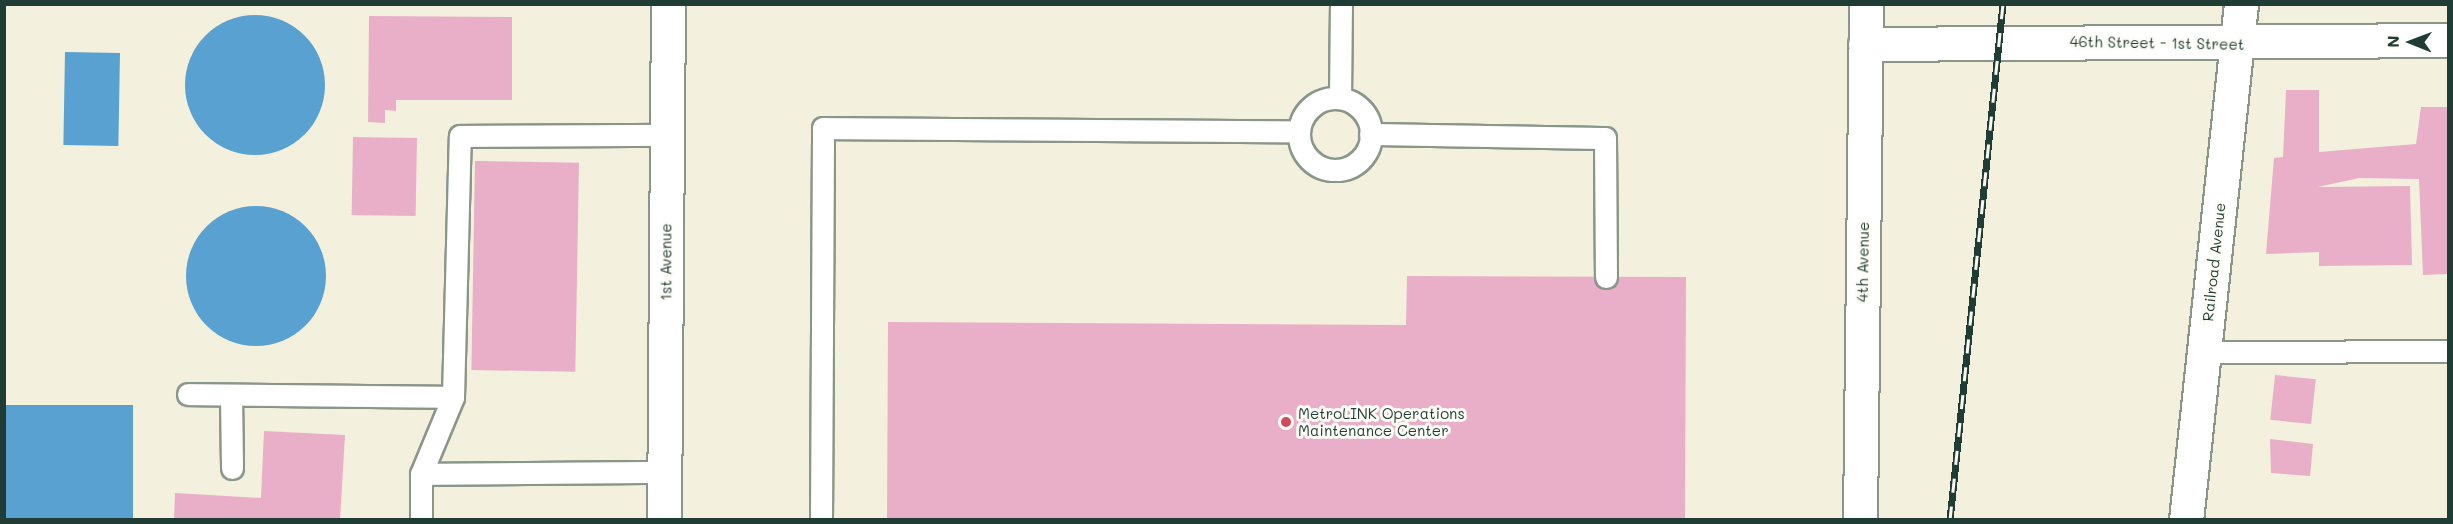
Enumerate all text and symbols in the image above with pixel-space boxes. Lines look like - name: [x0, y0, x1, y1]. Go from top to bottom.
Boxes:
- north arrow: [2381, 12, 2441, 72]
- street label: 46th Street - 1st Street: [2070, 32, 2244, 54]
- text: N: [2382, 35, 2403, 48]
- street label: Railroad Avenue: [2199, 202, 2229, 322]
- street label: 4th Avenue: [1853, 222, 1873, 302]
- street label: 1st Avenue: [657, 223, 675, 301]
- place label: MetroLINK Operations Maintenance Center: [1298, 404, 1465, 439]
- marker: MetroLINK Operations Maintenance Center: [1279, 415, 1293, 429]

